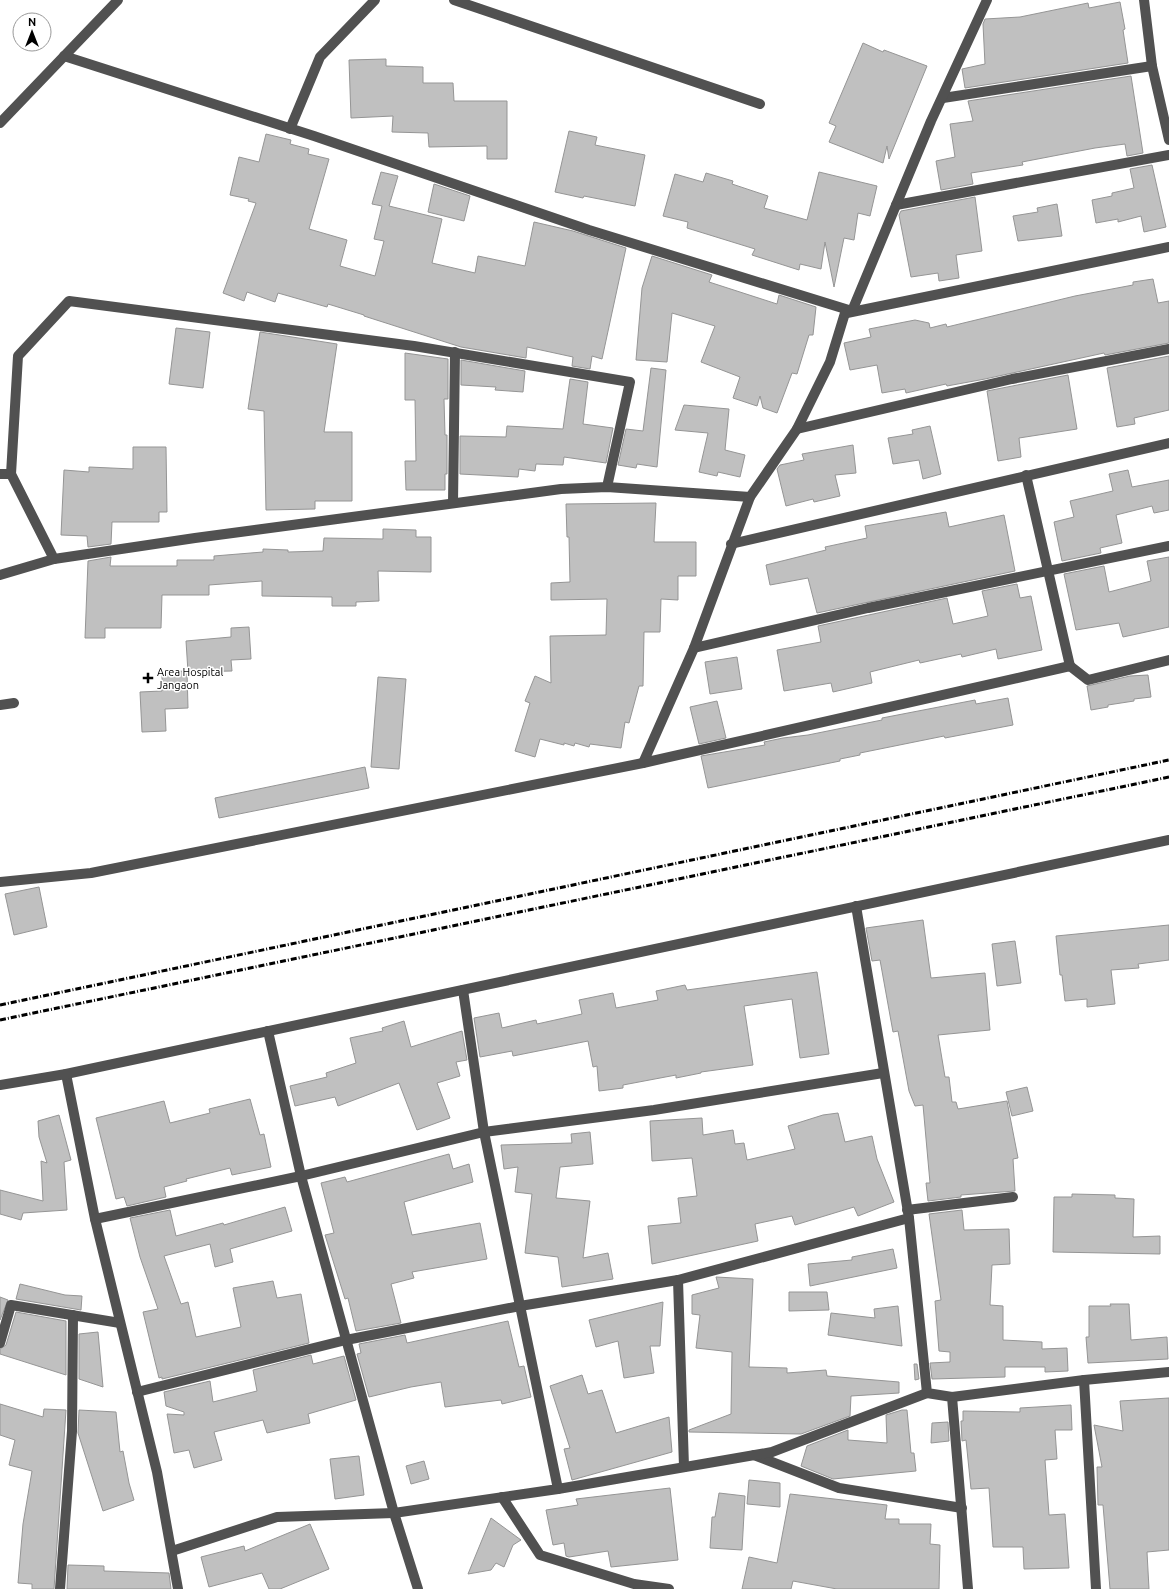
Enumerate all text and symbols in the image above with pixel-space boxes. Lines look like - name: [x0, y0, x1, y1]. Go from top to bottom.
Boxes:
- north arrow: [12, 12, 52, 52]
- text: N: [28, 16, 36, 28]
- place label: Area Hospital Jangaon: [157, 666, 223, 691]
- marker: Area Hospital Jangaon: [142, 672, 154, 684]

